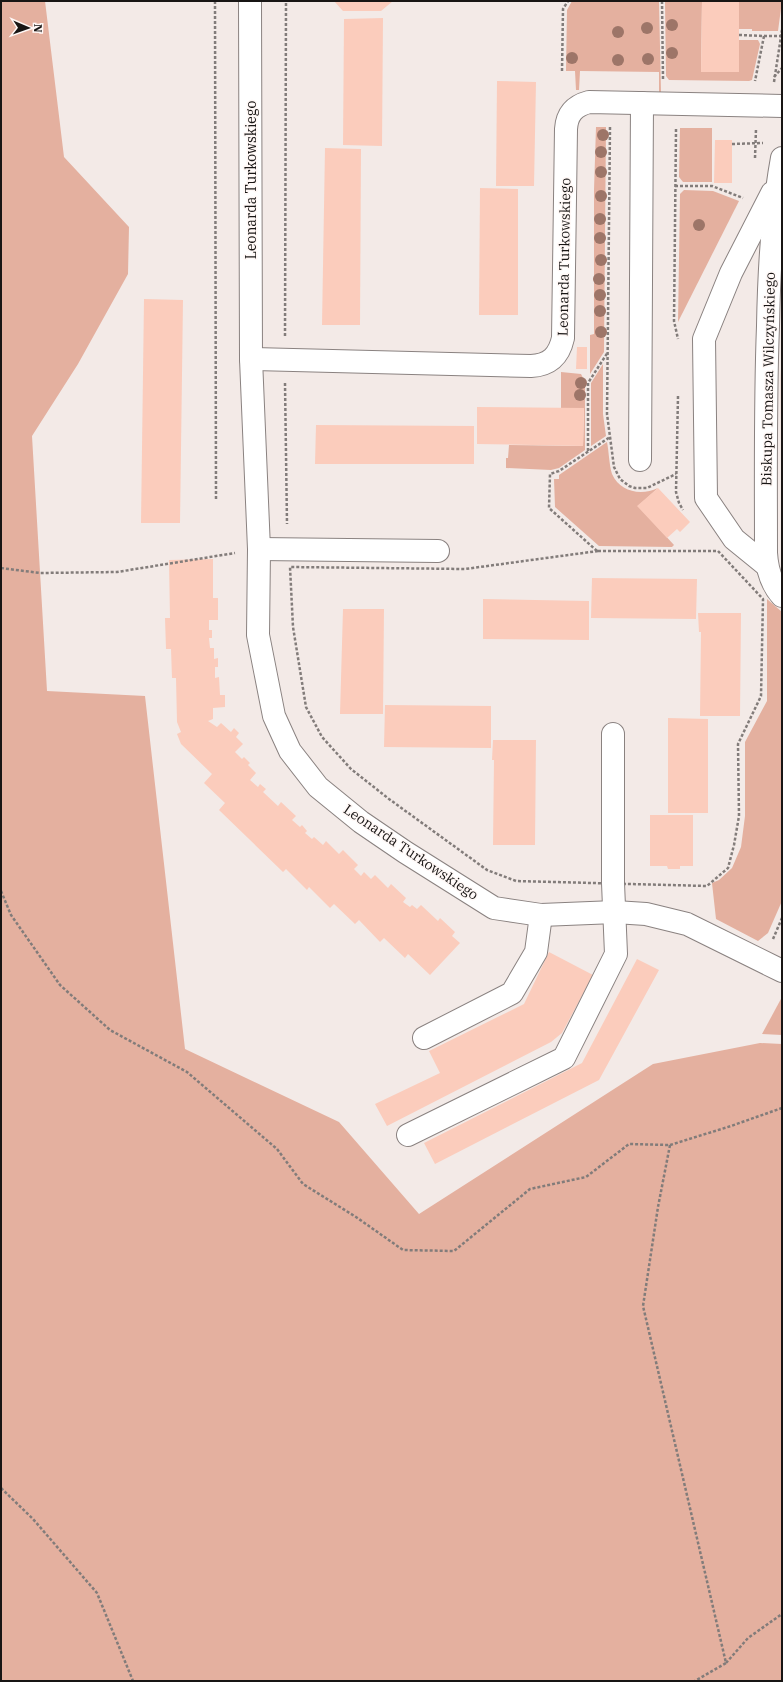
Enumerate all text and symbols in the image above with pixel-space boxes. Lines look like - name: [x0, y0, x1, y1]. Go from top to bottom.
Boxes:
- north arrow: [8, 8, 48, 48]
- text: N: [31, 24, 45, 33]
- street label: Leonarda Turkowskiego: [242, 101, 260, 259]
- street label: Leonarda Turkowskiego: [554, 177, 574, 336]
- street label: Biskupa Tomasza Wilczyńskiego: [757, 272, 779, 486]
- street label: Leonarda Turkowskiego: [340, 800, 482, 904]

